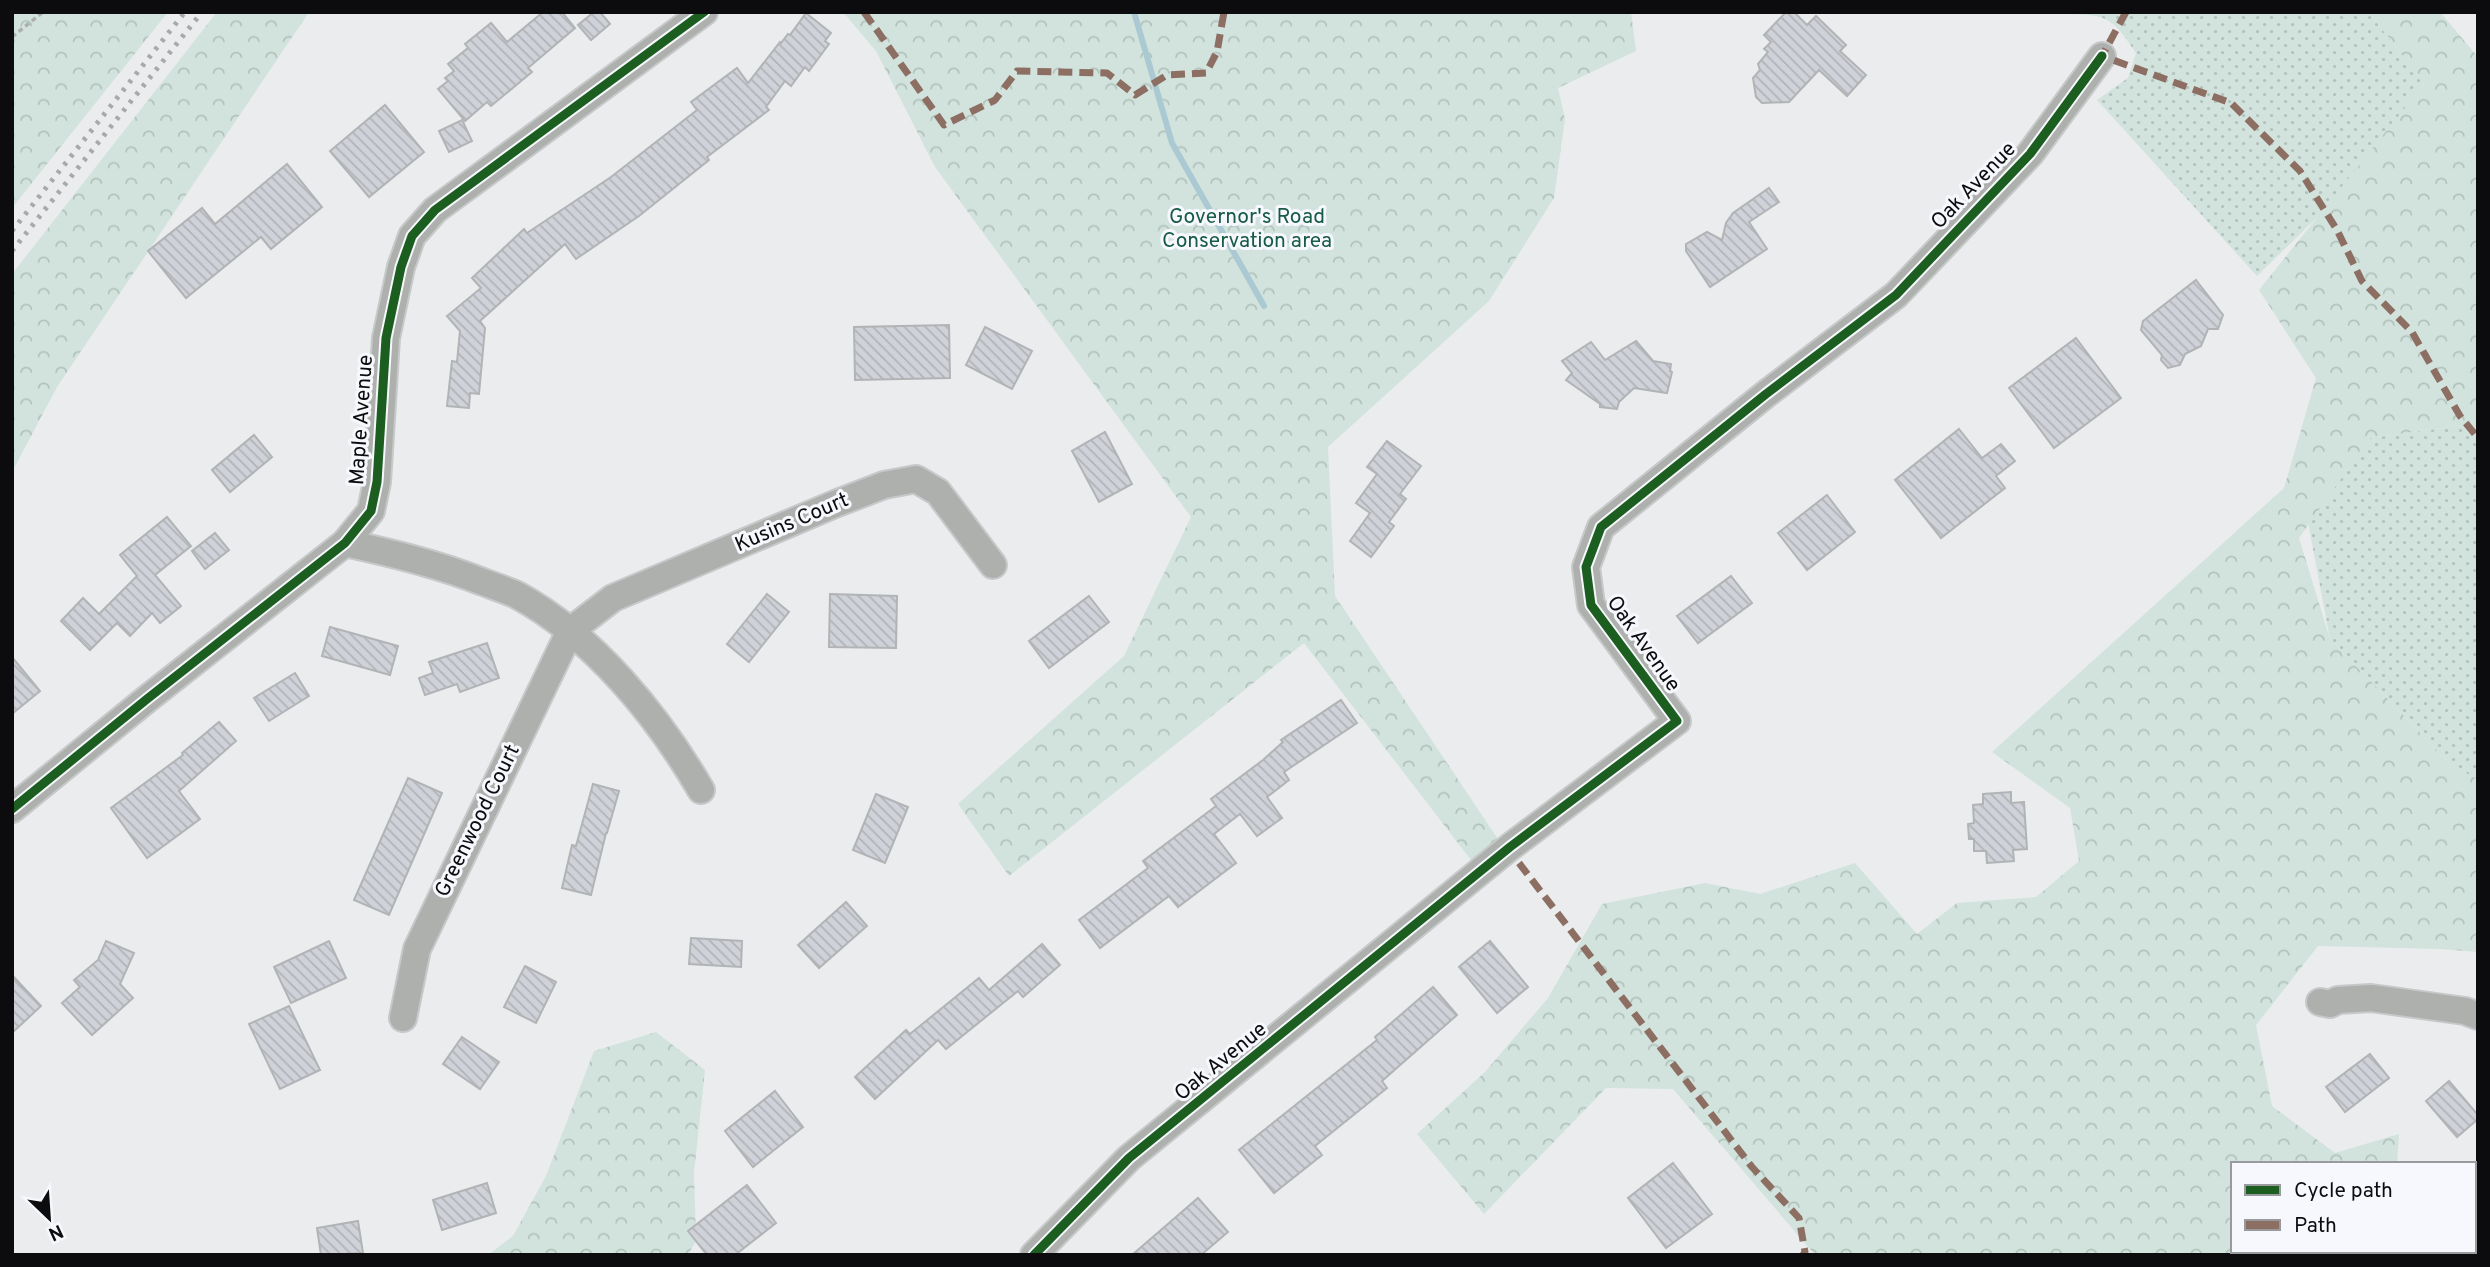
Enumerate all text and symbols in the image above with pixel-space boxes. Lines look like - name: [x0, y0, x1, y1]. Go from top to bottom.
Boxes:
- street label: Oak Avenue: [1926, 137, 2022, 235]
- park label: Governor's Road Conservation area: [1162, 204, 1332, 255]
- street label: Maple Avenue: [344, 354, 380, 486]
- street label: Kusins Court: [731, 487, 853, 559]
- street label: Oak Avenue: [1600, 591, 1686, 697]
- street label: Greenwood Court: [429, 740, 527, 902]
- street label: Oak Avenue: [1169, 1016, 1273, 1108]
- legend: [2231, 1162, 2476, 1253]
- text: Cycle path: [2294, 1178, 2393, 1205]
- north arrow: [14, 1183, 84, 1253]
- text: Path: [2294, 1213, 2337, 1240]
- text: N: [44, 1218, 67, 1245]

